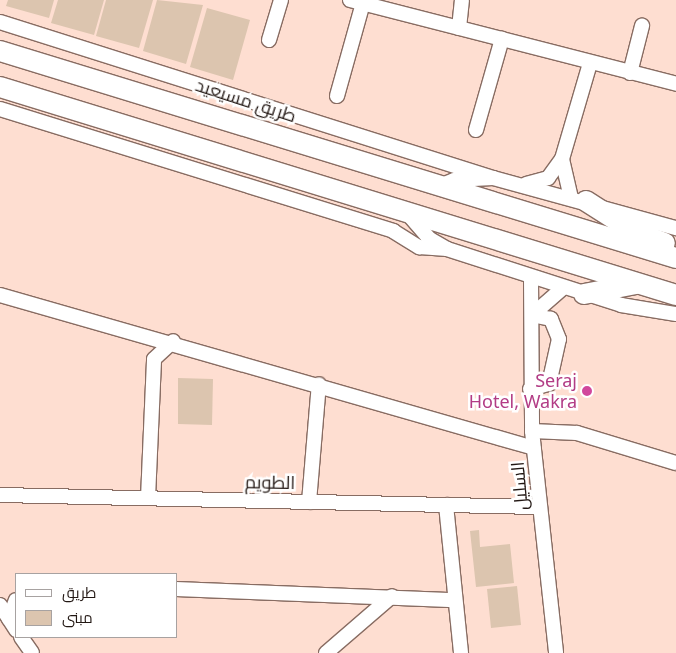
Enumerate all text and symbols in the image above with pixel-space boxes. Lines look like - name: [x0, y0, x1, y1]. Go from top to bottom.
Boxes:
- street label: طريق مسيعيد: [193, 74, 299, 126]
- place label: Seraj Hotel, Wakra: [469, 370, 577, 412]
- marker: Seraj Hotel, Wakra: [581, 385, 593, 397]
- street label: السليل: [506, 461, 532, 511]
- street label: الطويم: [245, 471, 295, 493]
- legend: [15, 573, 178, 638]
- text: طريق: [62, 582, 96, 602]
- text: مبنى: [62, 607, 93, 627]

